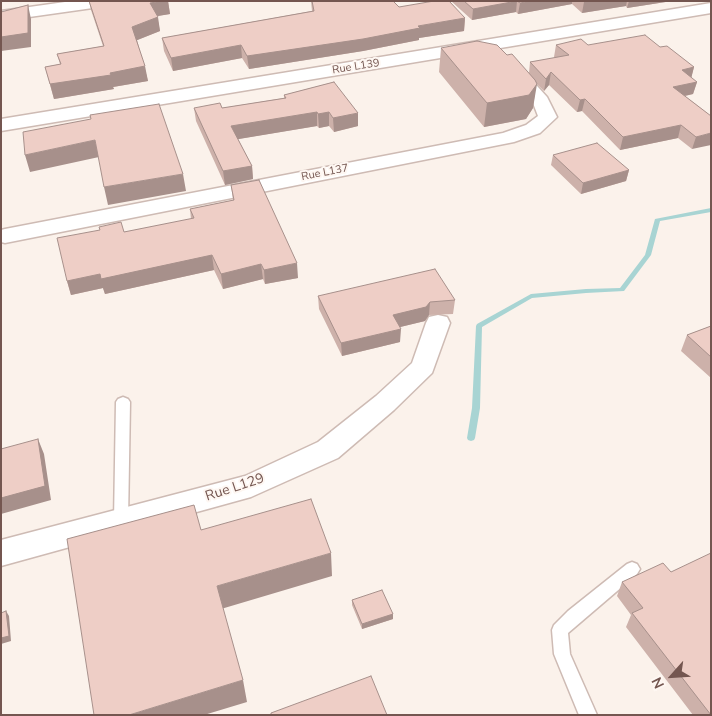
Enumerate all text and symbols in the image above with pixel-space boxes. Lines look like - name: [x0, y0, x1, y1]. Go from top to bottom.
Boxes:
- street label: Rue L139: [331, 57, 381, 77]
- street label: Rue L137: [300, 162, 350, 184]
- street label: Rue L129: [203, 471, 267, 505]
- north arrow: [647, 651, 697, 701]
- text: N: [647, 674, 669, 692]

